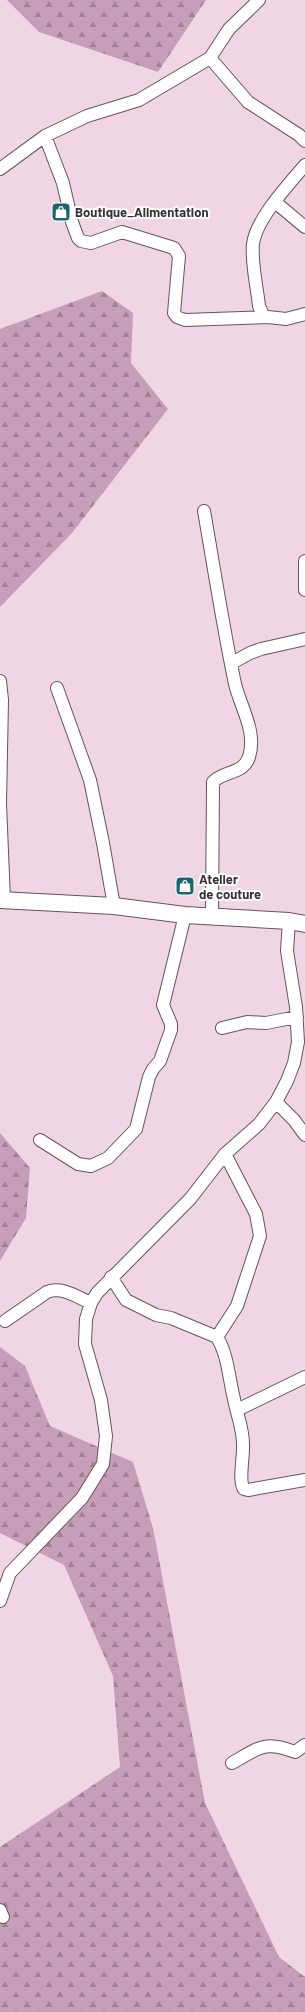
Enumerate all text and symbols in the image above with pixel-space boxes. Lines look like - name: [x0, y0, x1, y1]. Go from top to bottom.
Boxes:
- shop icon: Boutique_Alimentation: [50, 201, 72, 223]
- place label: Boutique_Alimentation: [75, 204, 209, 220]
- place label: Atelier de couture: [199, 871, 261, 902]
- shop icon: Atelier de couture: [174, 875, 196, 897]

